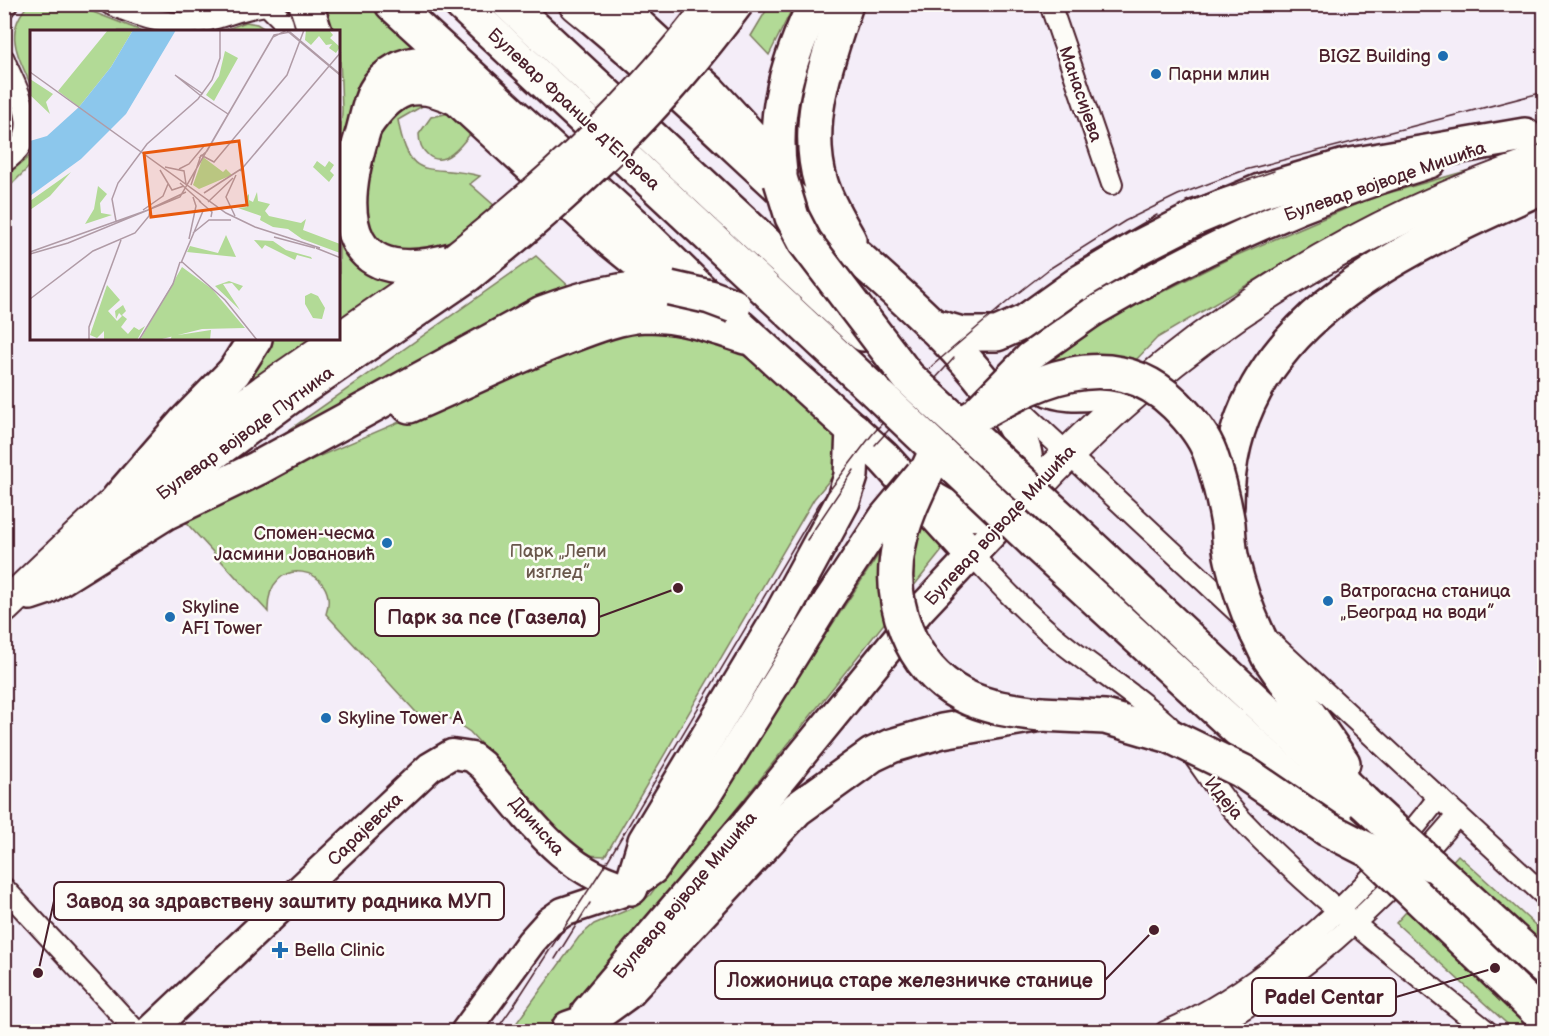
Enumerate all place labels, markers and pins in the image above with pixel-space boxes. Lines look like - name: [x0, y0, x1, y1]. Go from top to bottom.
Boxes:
- place label: BIGZ Building: [1318, 46, 1431, 67]
- marker: BIGZ Building: [1436, 49, 1450, 63]
- place label: Парни млин: [1168, 64, 1270, 85]
- marker: Парни млин: [1149, 67, 1163, 81]
- place label: Спомен-чесма Јасмини Јовановић: [214, 523, 375, 565]
- marker: Спомен-чесма Јасмини Јовановић: [380, 536, 394, 550]
- place label: Ватрогасна станица „Београд на води”: [1340, 581, 1511, 623]
- marker: Ватрогасна станица „Београд на води”: [1321, 594, 1335, 608]
- place label: Skyline AFI Tower: [182, 597, 262, 639]
- callout: Парк за псе (Газела): [375, 598, 599, 636]
- marker: Skyline AFI Tower: [163, 610, 177, 624]
- place label: Skyline Tower A: [338, 708, 464, 729]
- marker: Skyline Tower A: [319, 711, 333, 725]
- callout: Завод за здравствену заштиту радника МУП: [54, 882, 504, 920]
- place label: Bella Clinic: [294, 940, 385, 961]
- marker: Bella Clinic: [271, 941, 289, 959]
- callout: Ложионица старе железничке станице: [715, 961, 1105, 999]
- callout: Padel Centar: [1252, 978, 1396, 1016]

